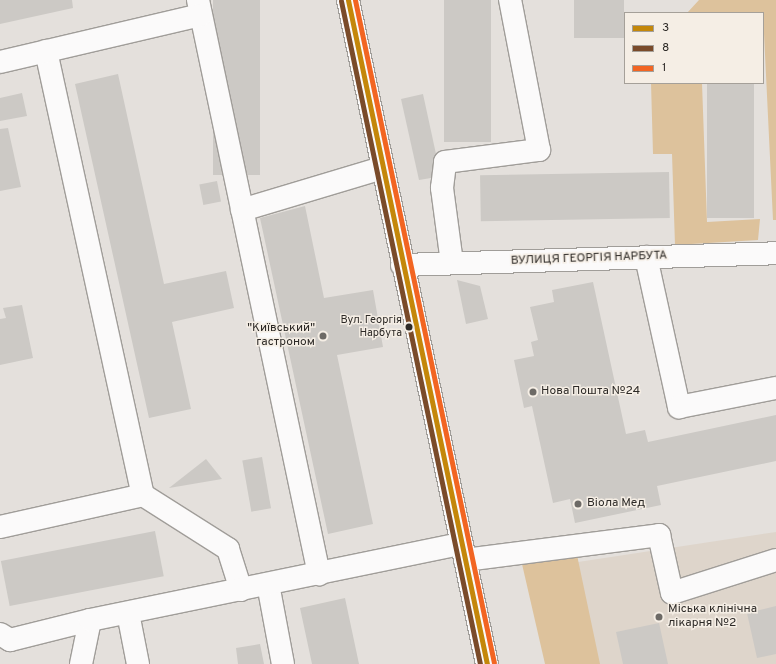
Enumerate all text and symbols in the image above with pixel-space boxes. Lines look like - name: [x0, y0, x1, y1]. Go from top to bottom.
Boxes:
- legend: [624, 12, 764, 84]
- text: 3: [662, 20, 669, 36]
- text: 8: [662, 40, 669, 56]
- text: 1: [662, 60, 666, 76]
- street label: ВУЛИЦЯ ГЕОРГІЯ НАРБУТА: [511, 249, 667, 269]
- place label: Вул. Георгія Нарбута: [340, 314, 402, 340]
- place label: "Київський" гастроном: [247, 322, 315, 350]
- marker: Вул. Георгія Нарбута: [404, 322, 414, 332]
- marker: "Київський" гастроном: [318, 331, 328, 341]
- place label: Нова Пошта №24: [541, 385, 640, 399]
- marker: Нова Пошта №24: [528, 387, 538, 397]
- place label: Віола Мед: [587, 497, 645, 511]
- marker: Віола Мед: [572, 498, 584, 510]
- place label: Міська клінічна лікарня №2: [668, 603, 757, 631]
- marker: Міська клінічна лікарня №2: [653, 611, 665, 623]

